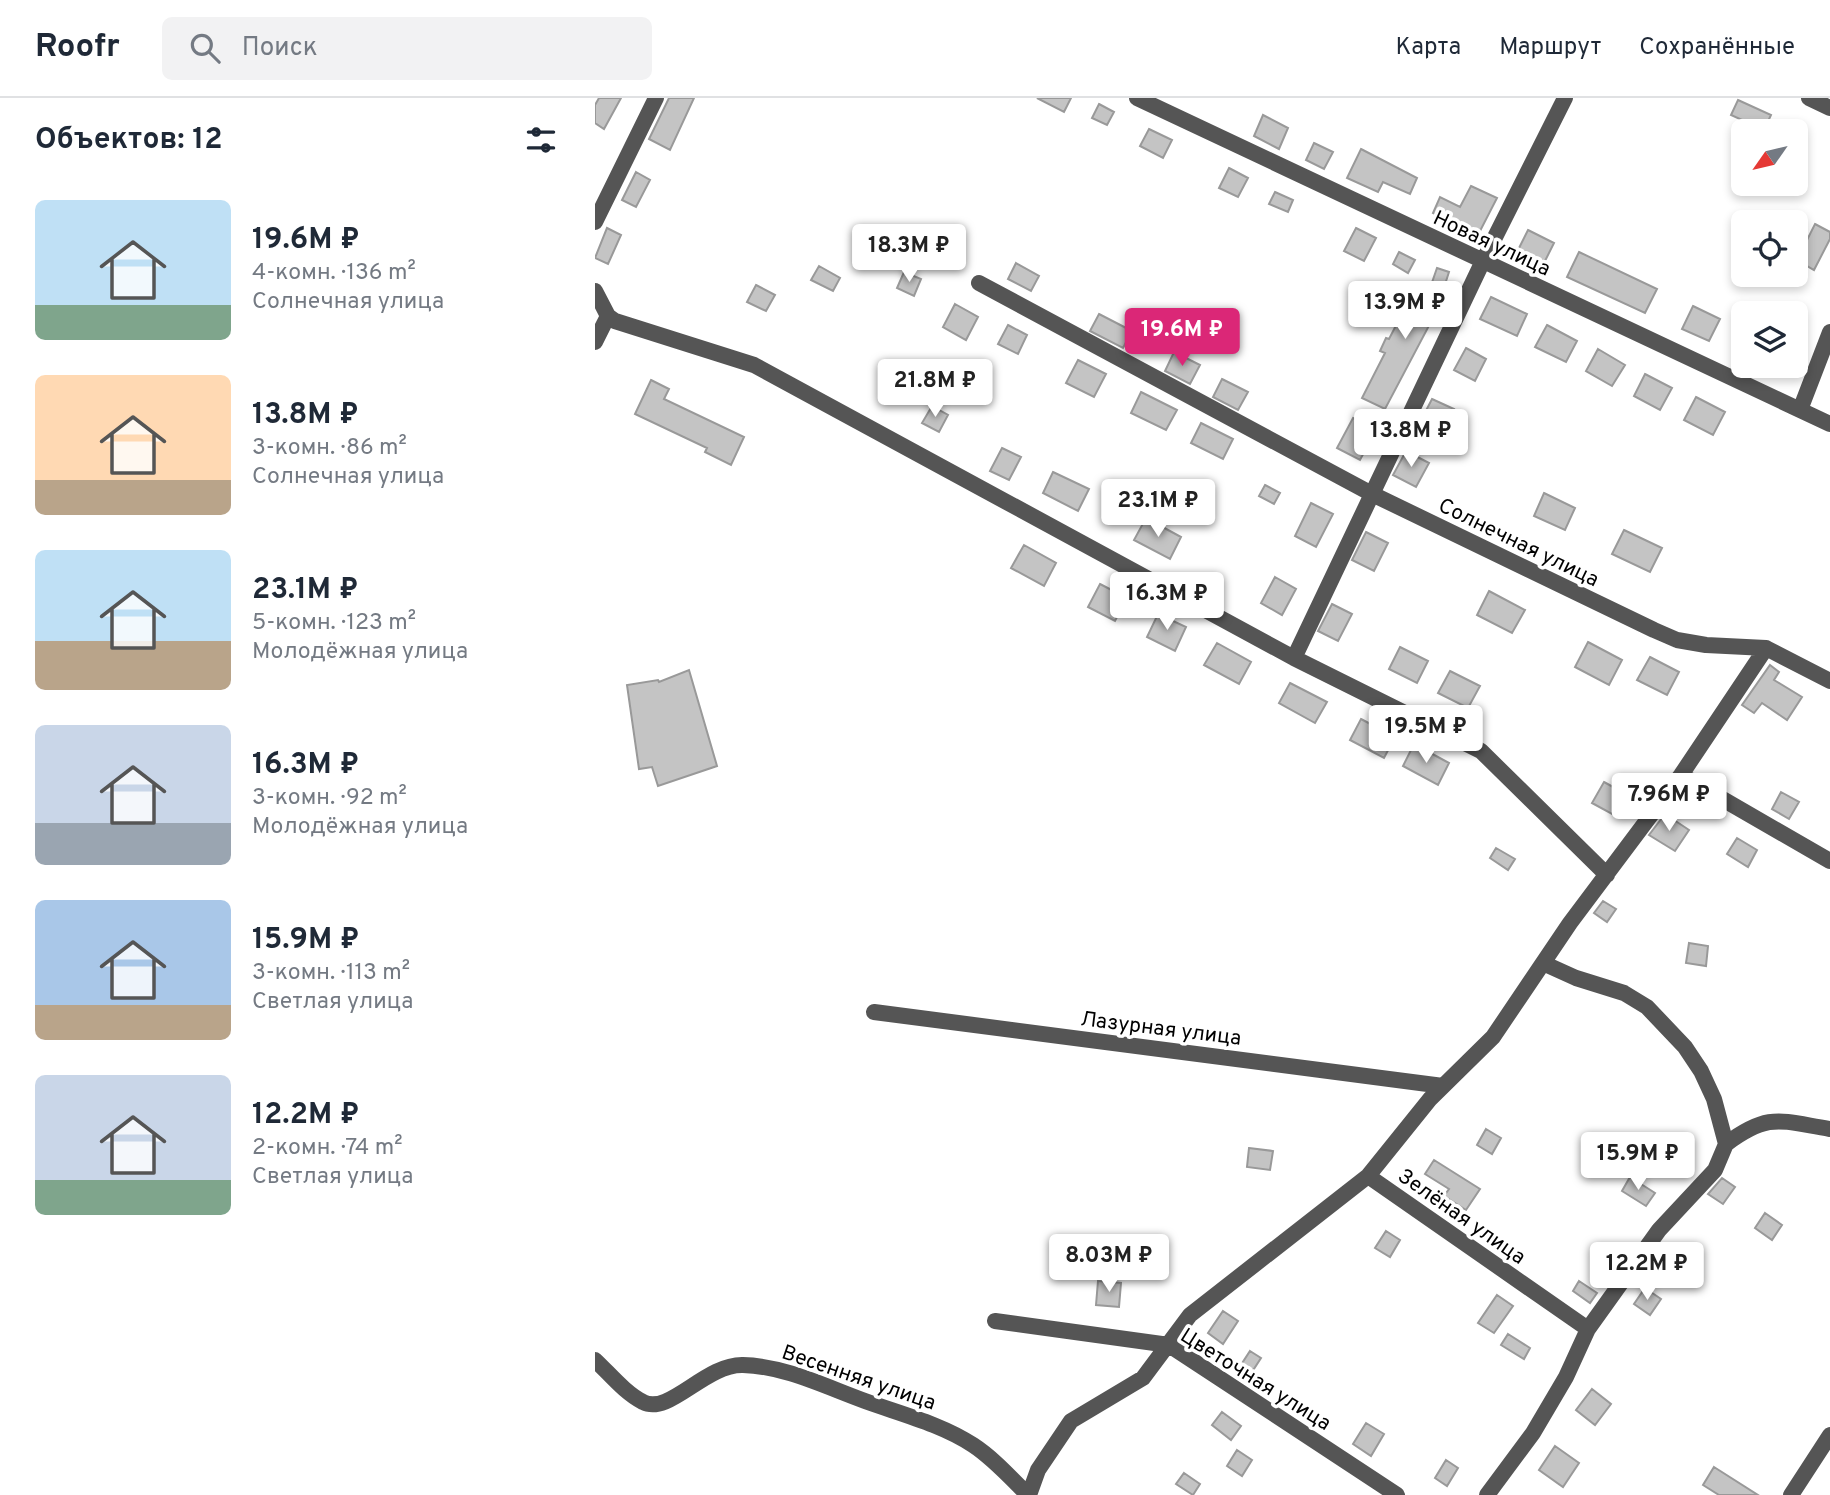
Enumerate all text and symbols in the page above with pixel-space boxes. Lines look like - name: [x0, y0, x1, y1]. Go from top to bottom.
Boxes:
- search box: [162, 17, 652, 80]
- text: Roofr: [35, 27, 120, 69]
- icon: search: [186, 29, 224, 67]
- text: Поиск: [242, 32, 318, 65]
- text: Карта: [1395, 33, 1461, 63]
- text: Маршрут: [1499, 33, 1601, 63]
- text: Сохранённые: [1639, 33, 1795, 63]
- north arrow: [1731, 119, 1808, 196]
- map controls: [1731, 119, 1808, 378]
- icon: filters: [522, 121, 560, 159]
- text: Объектов: 12: [35, 122, 222, 159]
- street label: Новая улица: [1428, 205, 1554, 283]
- button: locate: [1731, 210, 1808, 287]
- text: 19.6M ₽: [252, 222, 360, 259]
- pin: 18.3M ₽: [844, 225, 974, 284]
- icon: home: [91, 228, 175, 312]
- text: 18.3M ₽: [868, 232, 950, 261]
- text: 4-комн. · 136 m²: [252, 259, 416, 288]
- pin: 13.9M ₽: [1340, 282, 1470, 341]
- text: Солнечная улица: [252, 288, 444, 317]
- text: 13.9M ₽: [1364, 289, 1446, 318]
- button: layers: [1731, 301, 1808, 378]
- pin: 19.6M ₽: [1117, 308, 1247, 368]
- text: 19.6M ₽: [1141, 316, 1223, 345]
- pin: 21.8M ₽: [870, 360, 1000, 419]
- text: 21.8M ₽: [894, 367, 976, 396]
- text: 13.8M ₽: [252, 397, 359, 434]
- icon: home: [91, 403, 175, 487]
- pin: 13.8M ₽: [1346, 410, 1476, 469]
- text: 13.8M ₽: [1370, 417, 1452, 446]
- text: 3-комн. · 86 m²: [252, 434, 407, 463]
- text: Солнечная улица: [252, 463, 444, 492]
- pin: 23.1M ₽: [1093, 480, 1223, 539]
- text: 23.1M ₽: [1117, 487, 1199, 516]
- street label: Солнечная улица: [1434, 493, 1603, 594]
- text: 23.1M ₽: [252, 572, 358, 609]
- pin: 16.3M ₽: [1102, 573, 1232, 632]
- icon: home: [91, 578, 175, 662]
- text: 16.3M ₽: [1126, 580, 1208, 609]
- text: 5-комн. · 123 m²: [252, 609, 416, 638]
- text: Молодёжная улица: [252, 638, 468, 667]
- pin: 19.5M ₽: [1361, 706, 1491, 765]
- text: 19.5M ₽: [1385, 713, 1467, 742]
- text: 16.3M ₽: [252, 747, 359, 784]
- icon: home: [91, 753, 175, 837]
- pin: 7.96M ₽: [1604, 774, 1734, 833]
- text: 7.96M ₽: [1628, 781, 1710, 810]
- text: 3-комн. · 92 m²: [252, 784, 407, 813]
- text: Молодёжная улица: [252, 813, 468, 842]
- text: 15.9M ₽: [252, 922, 360, 959]
- icon: home: [91, 928, 175, 1012]
- text: 3-комн. · 113 m²: [252, 959, 410, 988]
- text: Светлая улица: [252, 988, 413, 1017]
- street label: Лазурная улица: [1079, 1006, 1243, 1053]
- text: 12.2M ₽: [252, 1097, 359, 1134]
- icon: home: [91, 1103, 175, 1187]
- pin: 15.9M ₽: [1573, 1132, 1703, 1192]
- text: 2-комн. · 74 m²: [252, 1134, 403, 1163]
- text: 15.9M ₽: [1597, 1140, 1679, 1169]
- text: Светлая улица: [252, 1163, 413, 1192]
- street label: Зелёная улица: [1392, 1163, 1530, 1271]
- pin: 8.03M ₽: [1044, 1234, 1174, 1294]
- text: 8.03M ₽: [1065, 1242, 1153, 1271]
- pin: 12.2M ₽: [1582, 1242, 1712, 1302]
- text: 12.2M ₽: [1606, 1250, 1688, 1279]
- street label: Цветочная улица: [1175, 1323, 1336, 1438]
- street label: Весенняя улица: [778, 1339, 939, 1417]

